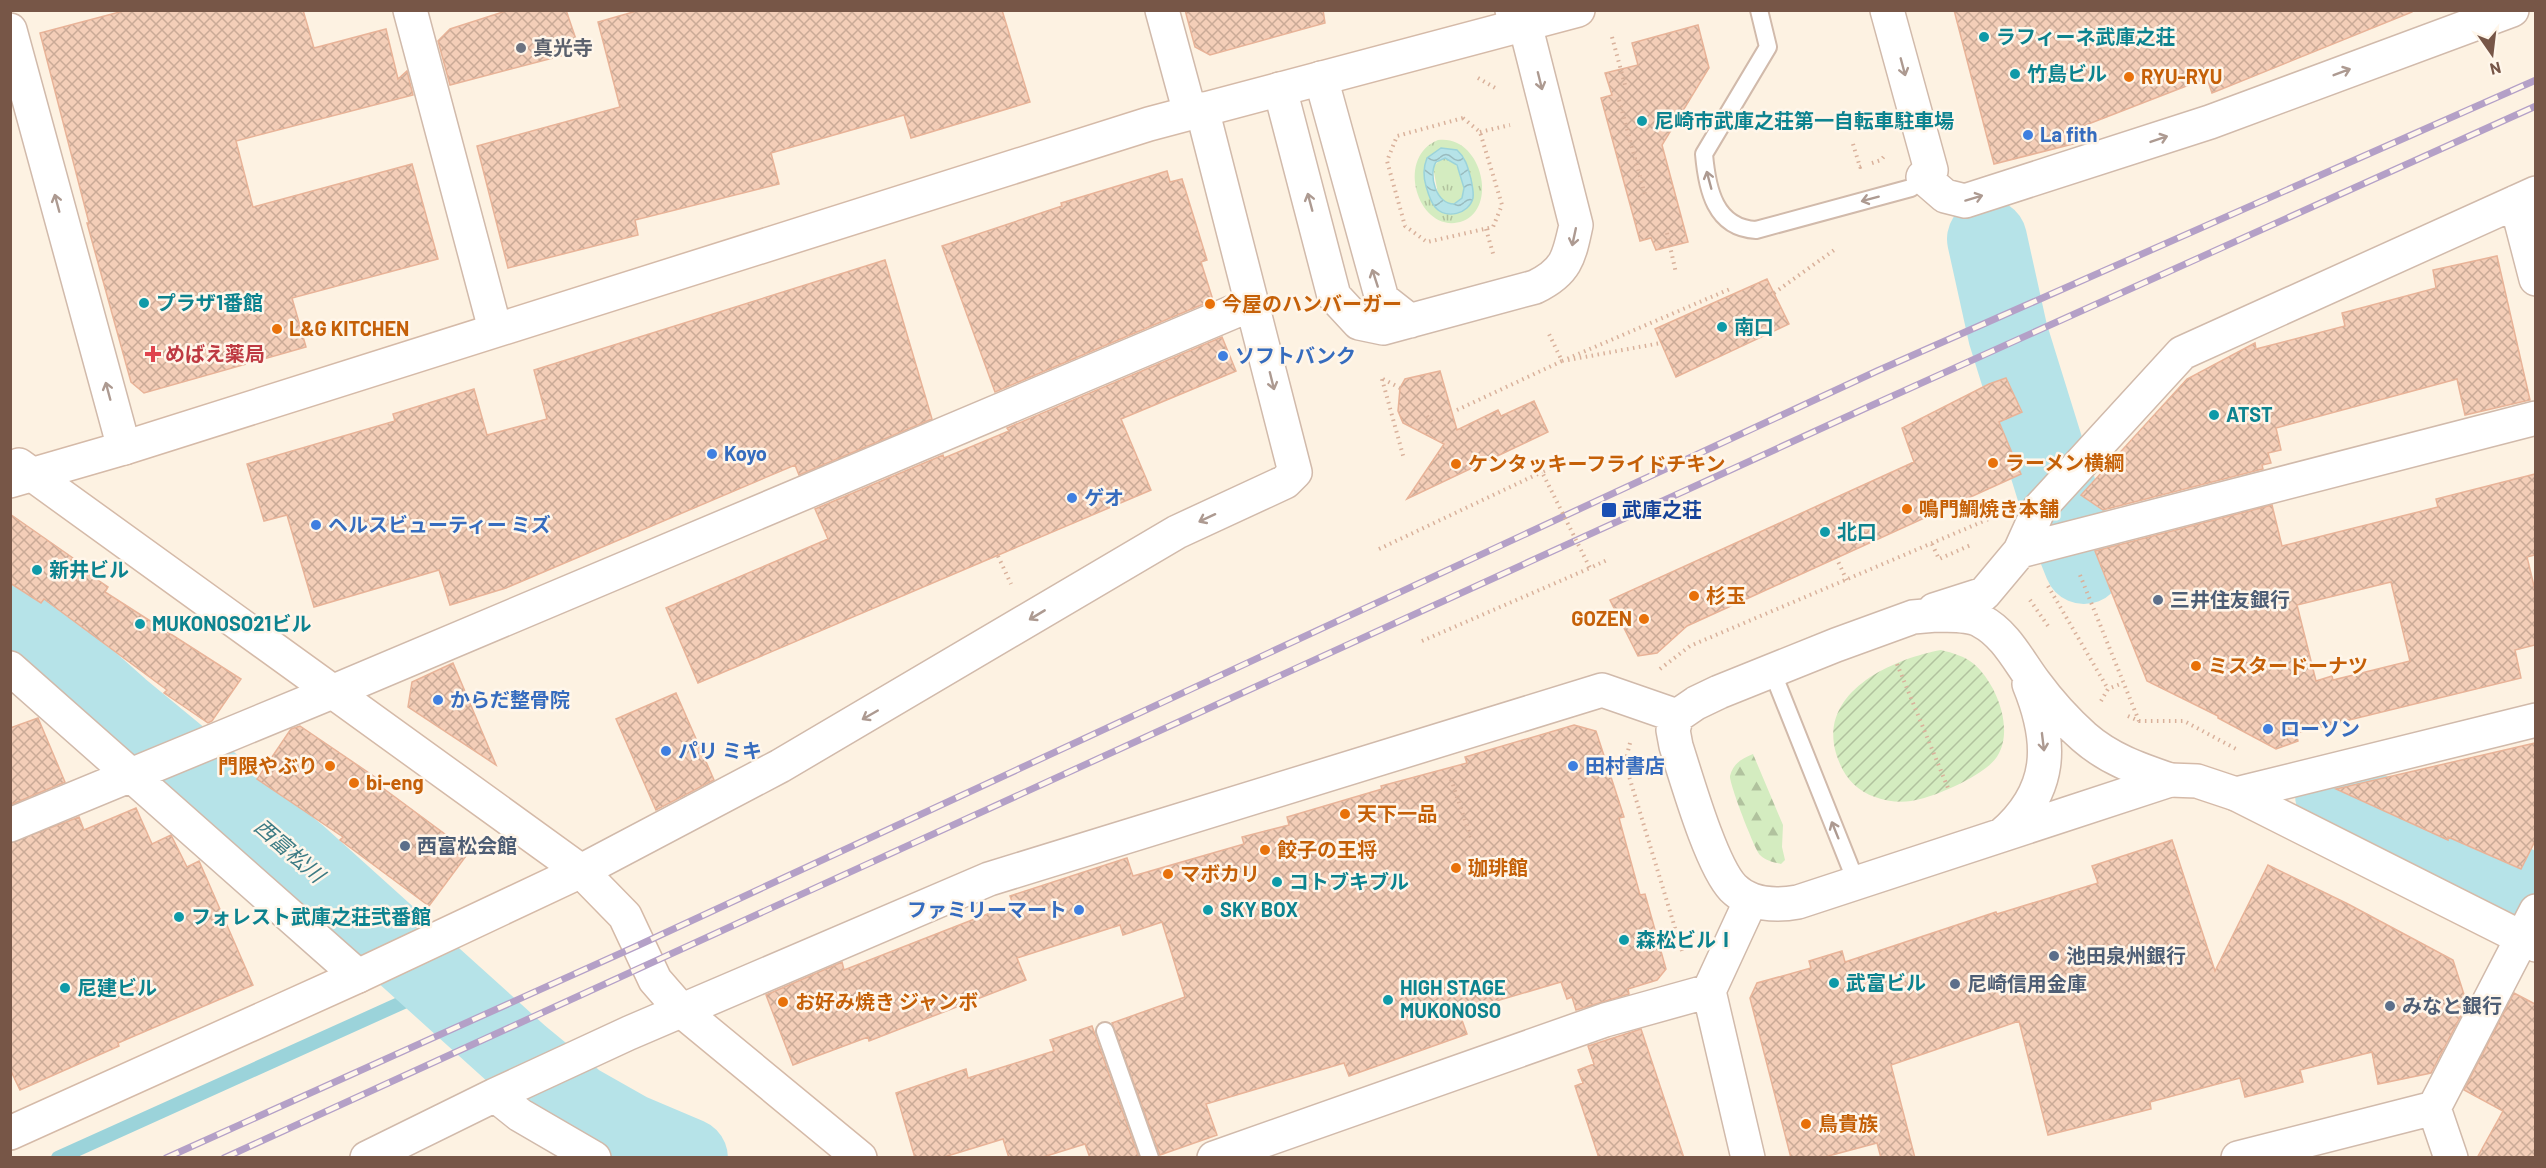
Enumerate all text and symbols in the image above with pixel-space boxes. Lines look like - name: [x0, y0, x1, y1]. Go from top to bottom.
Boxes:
- place label: ラフィーネ武庫之荘: [1996, 24, 2176, 48]
- north arrow: [2462, 24, 2522, 84]
- marker: ラフィーネ武庫之荘: [1977, 30, 1991, 44]
- place label: 真光寺: [533, 35, 593, 59]
- marker: 真光寺: [514, 41, 528, 55]
- one-way arrow: [1897, 57, 1909, 76]
- text: N: [2488, 59, 2503, 80]
- place label: 竹島ビル: [2027, 61, 2107, 85]
- place label: RYU-RYU: [2141, 64, 2222, 88]
- one-way arrow: [2333, 66, 2351, 77]
- marker: 竹島ビル: [2008, 67, 2022, 81]
- marker: RYU-RYU: [2122, 70, 2136, 84]
- one-way arrow: [1534, 71, 1546, 90]
- place label: 尼崎市武庫之荘第一自転車駐車場: [1654, 108, 1954, 132]
- marker: 尼崎市武庫之荘第一自転車駐車場: [1635, 114, 1649, 128]
- place label: La fith: [2040, 122, 2097, 146]
- marker: La fith: [2021, 128, 2035, 142]
- one-way arrow: [2149, 133, 2168, 144]
- one-way arrow: [1702, 171, 1714, 190]
- one-way arrow: [1964, 192, 1983, 203]
- one-way arrow: [1304, 193, 1315, 212]
- one-way arrow: [51, 194, 63, 213]
- one-way arrow: [1861, 194, 1880, 206]
- one-way arrow: [1568, 227, 1579, 246]
- one-way arrow: [1368, 269, 1379, 288]
- place label: プラザ1番館: [156, 290, 263, 314]
- place label: 今屋のハンバーガー: [1222, 291, 1402, 315]
- marker: プラザ1番館: [137, 296, 151, 310]
- marker: 今屋のハンバーガー: [1203, 297, 1217, 311]
- place label: 南口: [1734, 314, 1774, 338]
- place label: L&G KITCHEN: [289, 316, 409, 340]
- marker: 南口: [1715, 320, 1729, 334]
- marker: L&G KITCHEN: [270, 322, 284, 336]
- place label: めばえ薬局: [165, 341, 265, 365]
- place label: ソフトバンク: [1235, 343, 1356, 367]
- marker: めばえ薬局: [146, 347, 160, 361]
- marker: ソフトバンク: [1216, 349, 1230, 363]
- one-way arrow: [1267, 371, 1278, 390]
- one-way arrow: [102, 382, 114, 401]
- place label: ATST: [2226, 402, 2273, 426]
- marker: ATST: [2207, 408, 2221, 422]
- place label: Koyo: [724, 441, 767, 465]
- marker: Koyo: [705, 447, 719, 461]
- place label: ラーメン横綱: [2005, 450, 2124, 474]
- place label: ケンタッキーフライドチキン: [1468, 451, 1726, 475]
- marker: ラーメン横綱: [1986, 456, 2000, 470]
- marker: ケンタッキーフライドチキン: [1449, 457, 1463, 471]
- place label: ゲオ: [1084, 485, 1124, 509]
- marker: ゲオ: [1065, 491, 1079, 505]
- place label: 鳴門鯛焼き本舗: [1919, 496, 2059, 520]
- place label: 武庫之荘: [1622, 497, 1702, 521]
- marker: 武庫之荘: [1600, 501, 1618, 519]
- marker: 鳴門鯛焼き本舗: [1900, 502, 1914, 516]
- place label: ヘルスビューティー ミズ: [328, 512, 551, 536]
- one-way arrow: [1198, 513, 1216, 525]
- marker: ヘルスビューティー ミズ: [309, 518, 323, 532]
- place label: 北口: [1837, 519, 1877, 543]
- marker: 北口: [1818, 525, 1832, 539]
- place label: 新井ビル: [49, 557, 129, 581]
- marker: 新井ビル: [30, 563, 44, 577]
- place label: 杉玉: [1706, 583, 1746, 607]
- place label: 三井住友銀行: [2170, 587, 2290, 611]
- marker: 杉玉: [1687, 589, 1701, 603]
- marker: 三井住友銀行: [2151, 593, 2165, 607]
- place label: GOZEN: [1571, 606, 1632, 630]
- one-way arrow: [1029, 609, 1046, 621]
- place label: MUKONOSO21ビル: [152, 611, 311, 635]
- marker: GOZEN: [1637, 612, 1651, 626]
- marker: MUKONOSO21ビル: [133, 617, 147, 631]
- place label: ミスタードーナツ: [2208, 653, 2368, 677]
- marker: ミスタードーナツ: [2189, 659, 2203, 673]
- place label: からだ整骨院: [450, 687, 570, 711]
- marker: からだ整骨院: [431, 693, 445, 707]
- one-way arrow: [862, 709, 879, 721]
- place label: ローソン: [2280, 716, 2360, 740]
- marker: ローソン: [2261, 722, 2275, 736]
- one-way arrow: [2038, 731, 2049, 751]
- place label: パリ ミキ: [678, 738, 762, 762]
- marker: パリ ミキ: [659, 744, 673, 758]
- place label: 門限やぶり: [218, 753, 318, 777]
- place label: 田村書店: [1585, 753, 1665, 777]
- marker: 門限やぶり: [323, 759, 337, 773]
- marker: 田村書店: [1566, 759, 1580, 773]
- place label: bi-eng: [366, 770, 424, 794]
- marker: bi-eng: [347, 776, 361, 790]
- place label: 天下一品: [1357, 801, 1437, 825]
- marker: 天下一品: [1338, 807, 1352, 821]
- water label: 西富松川: [250, 813, 331, 888]
- one-way arrow: [1829, 821, 1840, 839]
- place label: 西富松会館: [417, 833, 517, 857]
- place label: 餃子の王将: [1277, 837, 1377, 861]
- marker: 西富松会館: [398, 839, 412, 853]
- marker: 餃子の王将: [1258, 843, 1272, 857]
- place label: 珈琲館: [1468, 855, 1528, 879]
- place label: マボカリ: [1180, 861, 1260, 885]
- marker: 珈琲館: [1449, 861, 1463, 875]
- marker: マボカリ: [1161, 867, 1175, 881]
- place label: コトブキブル: [1289, 869, 1409, 893]
- marker: コトブキブル: [1270, 875, 1284, 889]
- place label: ファミリーマート: [907, 897, 1067, 921]
- place label: SKY BOX: [1220, 897, 1299, 921]
- marker: ファミリーマート: [1072, 903, 1086, 917]
- marker: SKY BOX: [1201, 903, 1215, 917]
- place label: フォレスト武庫之荘弐番館: [191, 904, 431, 928]
- marker: フォレスト武庫之荘弐番館: [172, 910, 186, 924]
- place label: 森松ビルⅠ: [1636, 927, 1736, 951]
- marker: 森松ビルⅠ: [1617, 933, 1631, 947]
- place label: 池田泉州銀行: [2066, 943, 2186, 967]
- marker: 池田泉州銀行: [2047, 949, 2061, 963]
- place label: 武富ビル: [1846, 970, 1926, 994]
- place label: 尼崎信用金庫: [1967, 971, 2087, 995]
- place label: 尼建ビル: [77, 975, 157, 999]
- place label: HIGH STAGE MUKONOSO: [1400, 975, 1506, 1022]
- marker: 武富ビル: [1827, 976, 1841, 990]
- marker: 尼崎信用金庫: [1948, 977, 1962, 991]
- marker: 尼建ビル: [58, 981, 72, 995]
- place label: お好み焼き ジャンボ: [795, 989, 978, 1013]
- marker: HIGH STAGE MUKONOSO: [1381, 993, 1395, 1007]
- place label: みなと銀行: [2402, 993, 2502, 1017]
- marker: お好み焼き ジャンボ: [776, 995, 790, 1009]
- marker: みなと銀行: [2383, 999, 2397, 1013]
- place label: 鳥貴族: [1818, 1111, 1878, 1135]
- marker: 鳥貴族: [1799, 1117, 1813, 1131]

